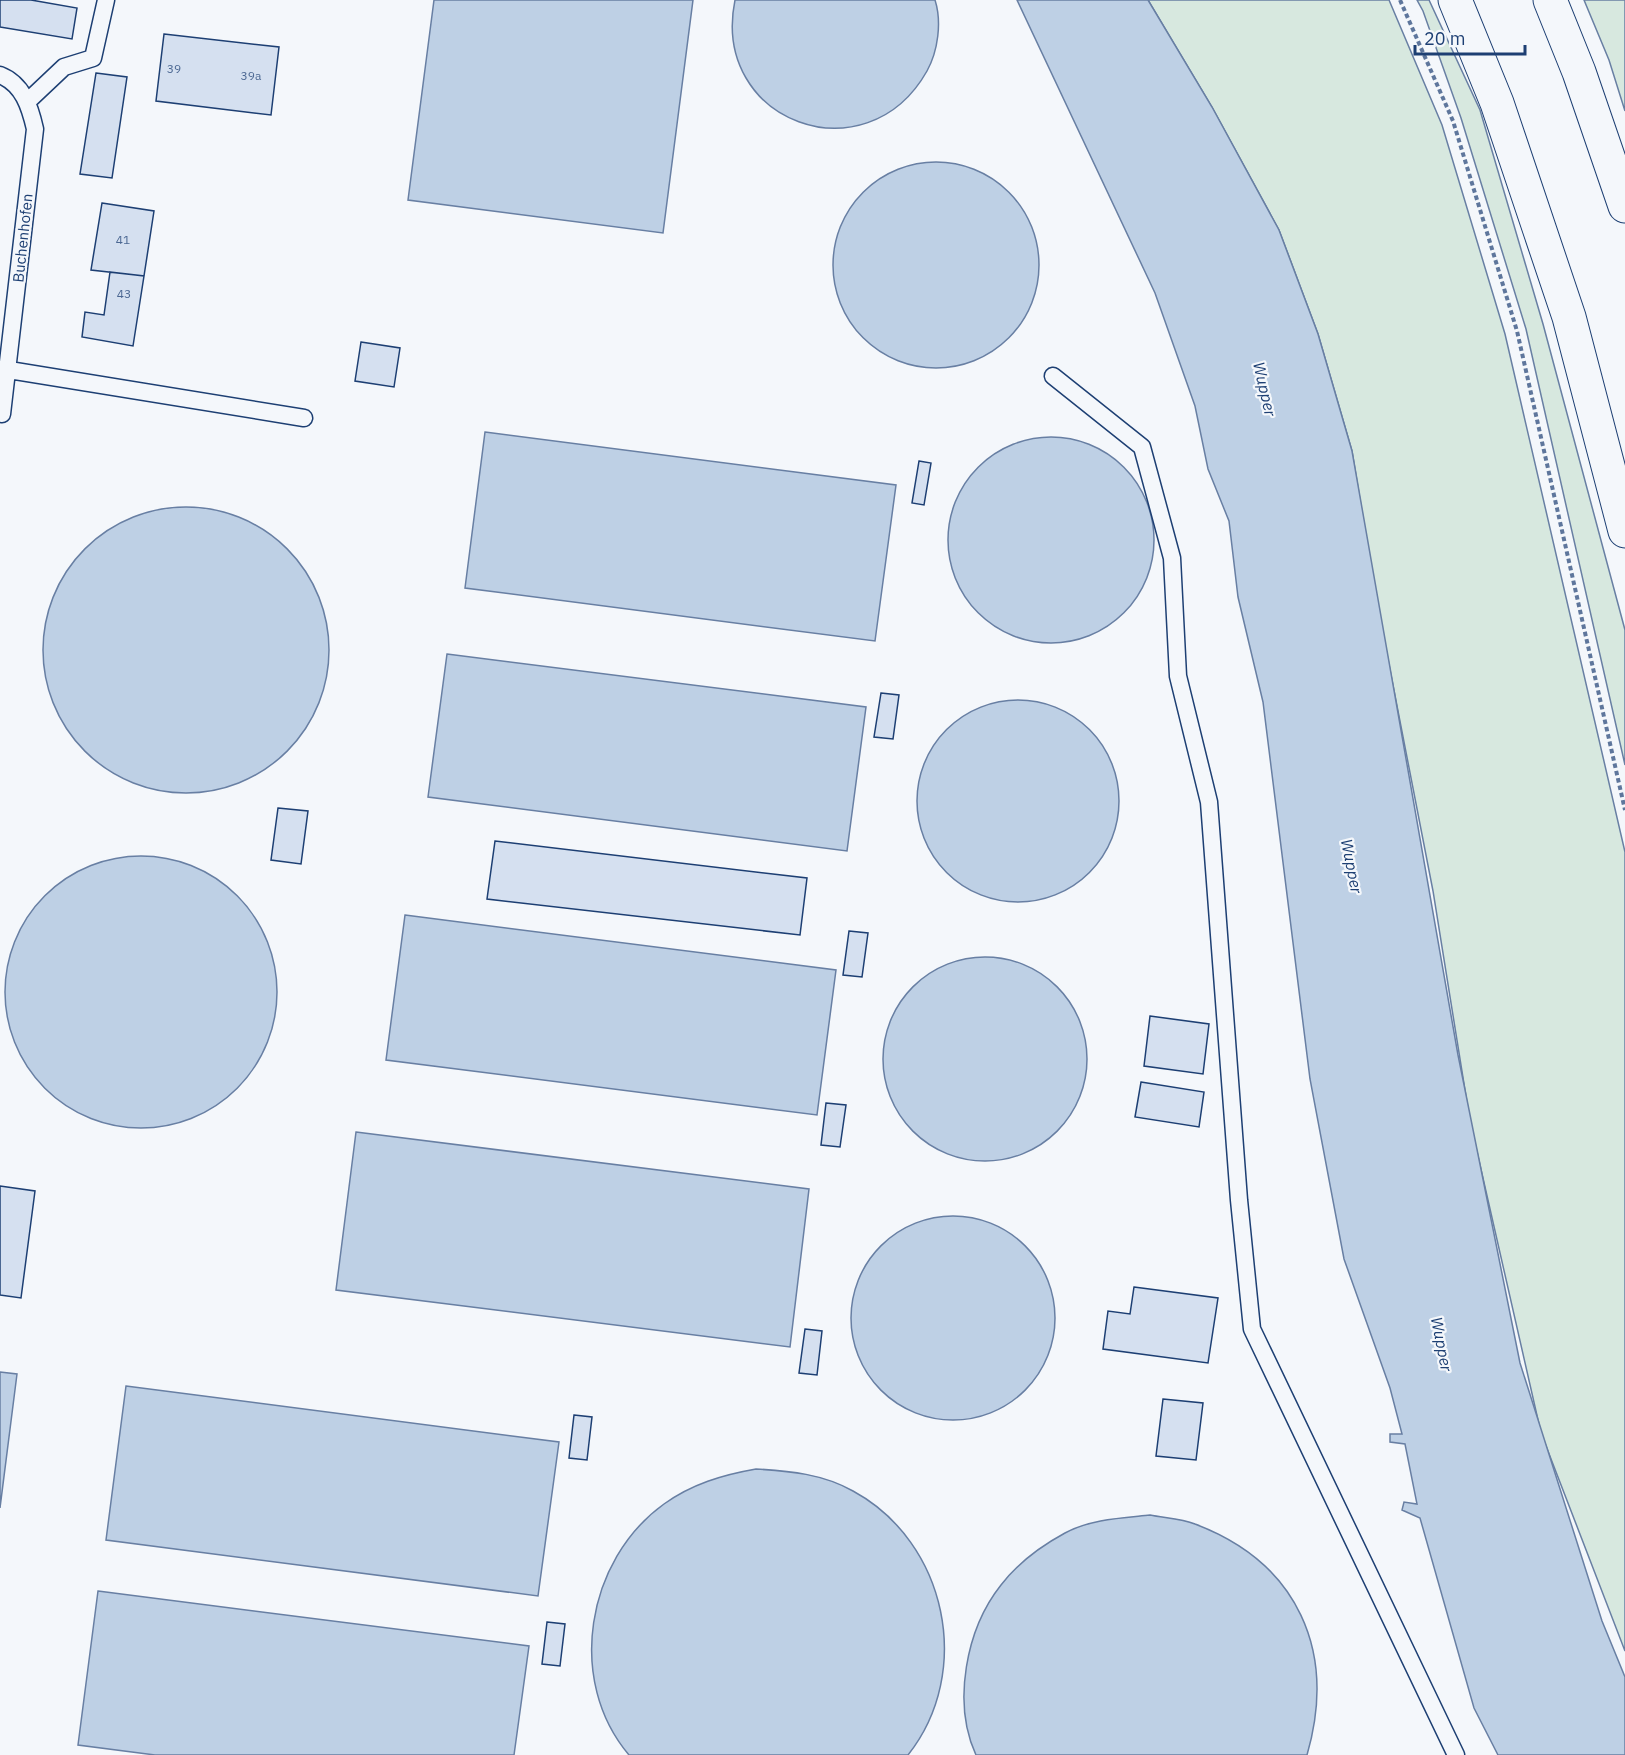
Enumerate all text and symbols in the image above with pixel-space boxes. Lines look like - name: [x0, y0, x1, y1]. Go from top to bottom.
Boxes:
- scale bar: [1415, 18, 1524, 56]
- text: 20 m: [1424, 27, 1466, 50]
- house number: 39: [167, 61, 181, 76]
- house number: 39a: [241, 68, 262, 83]
- street label: Buchenhofen: [8, 192, 37, 283]
- house number: 41: [116, 232, 130, 247]
- house number: 43: [117, 286, 131, 301]
- water label: Wupper: [1249, 360, 1281, 419]
- water label: Wupper: [1337, 837, 1367, 896]
- water label: Wupper: [1427, 1315, 1457, 1374]

